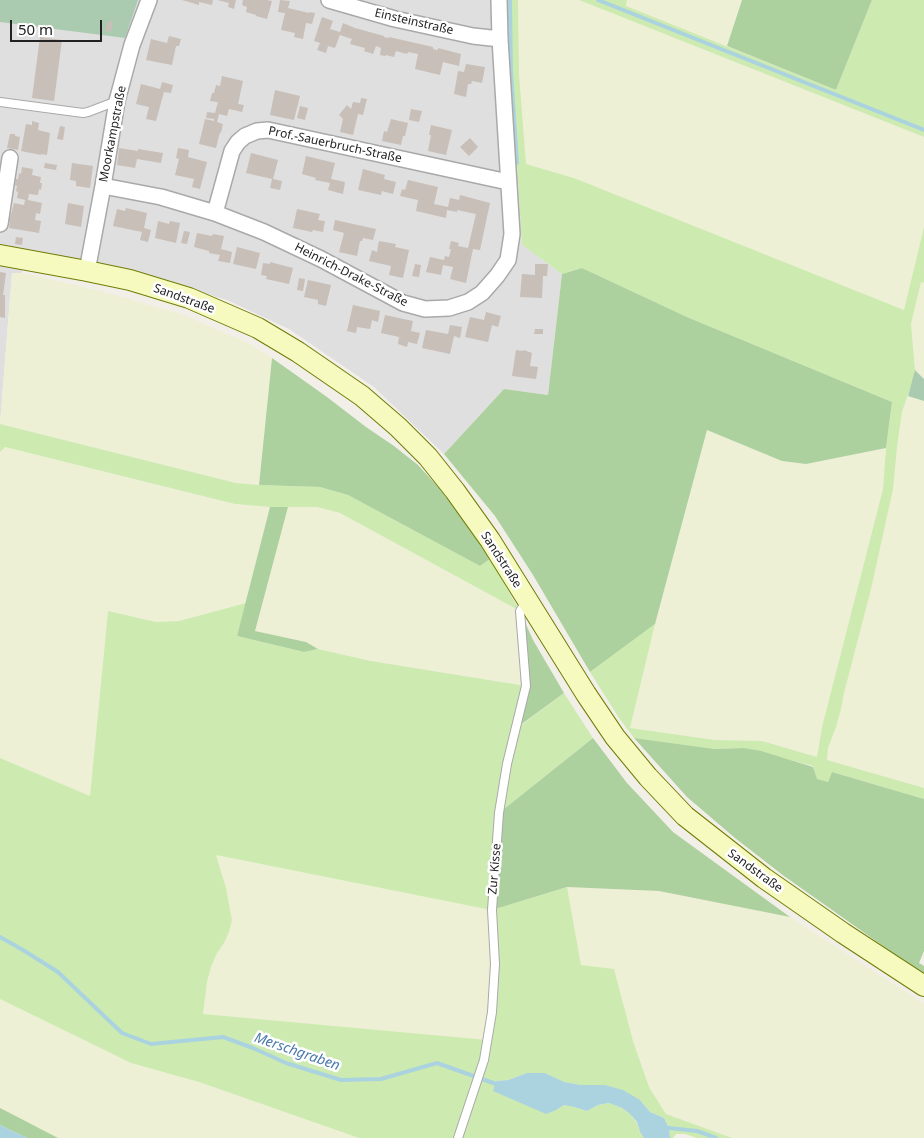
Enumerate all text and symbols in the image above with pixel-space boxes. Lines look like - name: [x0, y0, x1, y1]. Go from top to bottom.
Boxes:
- street label: Einsteinstraße: [373, 6, 455, 38]
- scale bar: [12, 10, 105, 42]
- text: 50 m: [18, 19, 53, 39]
- street label: Moorkampstraße: [97, 85, 129, 183]
- street label: Prof.-Sauerbruch-Straße: [267, 124, 403, 166]
- street label: Heinrich-Drake-Straße: [292, 240, 410, 310]
- street label: Sandstraße: [151, 281, 217, 317]
- street label: Sandstraße: [478, 529, 524, 591]
- street label: Zur Kisse: [486, 843, 504, 895]
- street label: Sandstraße: [725, 846, 785, 896]
- water label: Merschgraben: [252, 1030, 342, 1074]

